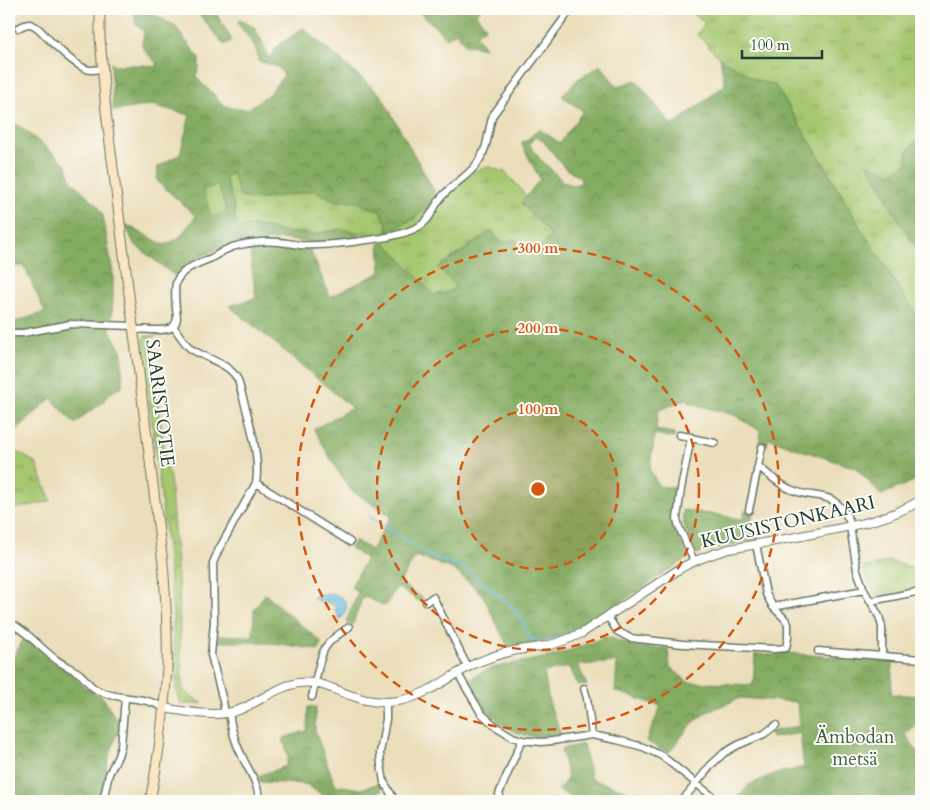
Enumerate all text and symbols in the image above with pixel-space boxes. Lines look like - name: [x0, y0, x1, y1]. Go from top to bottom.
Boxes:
- scale bar: [742, 28, 822, 60]
- text: 100 m: [750, 35, 790, 55]
- text: 300 m: [518, 238, 559, 258]
- text: 200 m: [518, 318, 559, 338]
- street label: SAARISTOTIE: [139, 338, 181, 468]
- text: 100 m: [518, 399, 559, 419]
- centre of rings: [529, 480, 547, 498]
- street label: KUUSISTONKAARI: [698, 489, 878, 555]
- park label: Ämbodan metsä: [815, 724, 895, 772]

